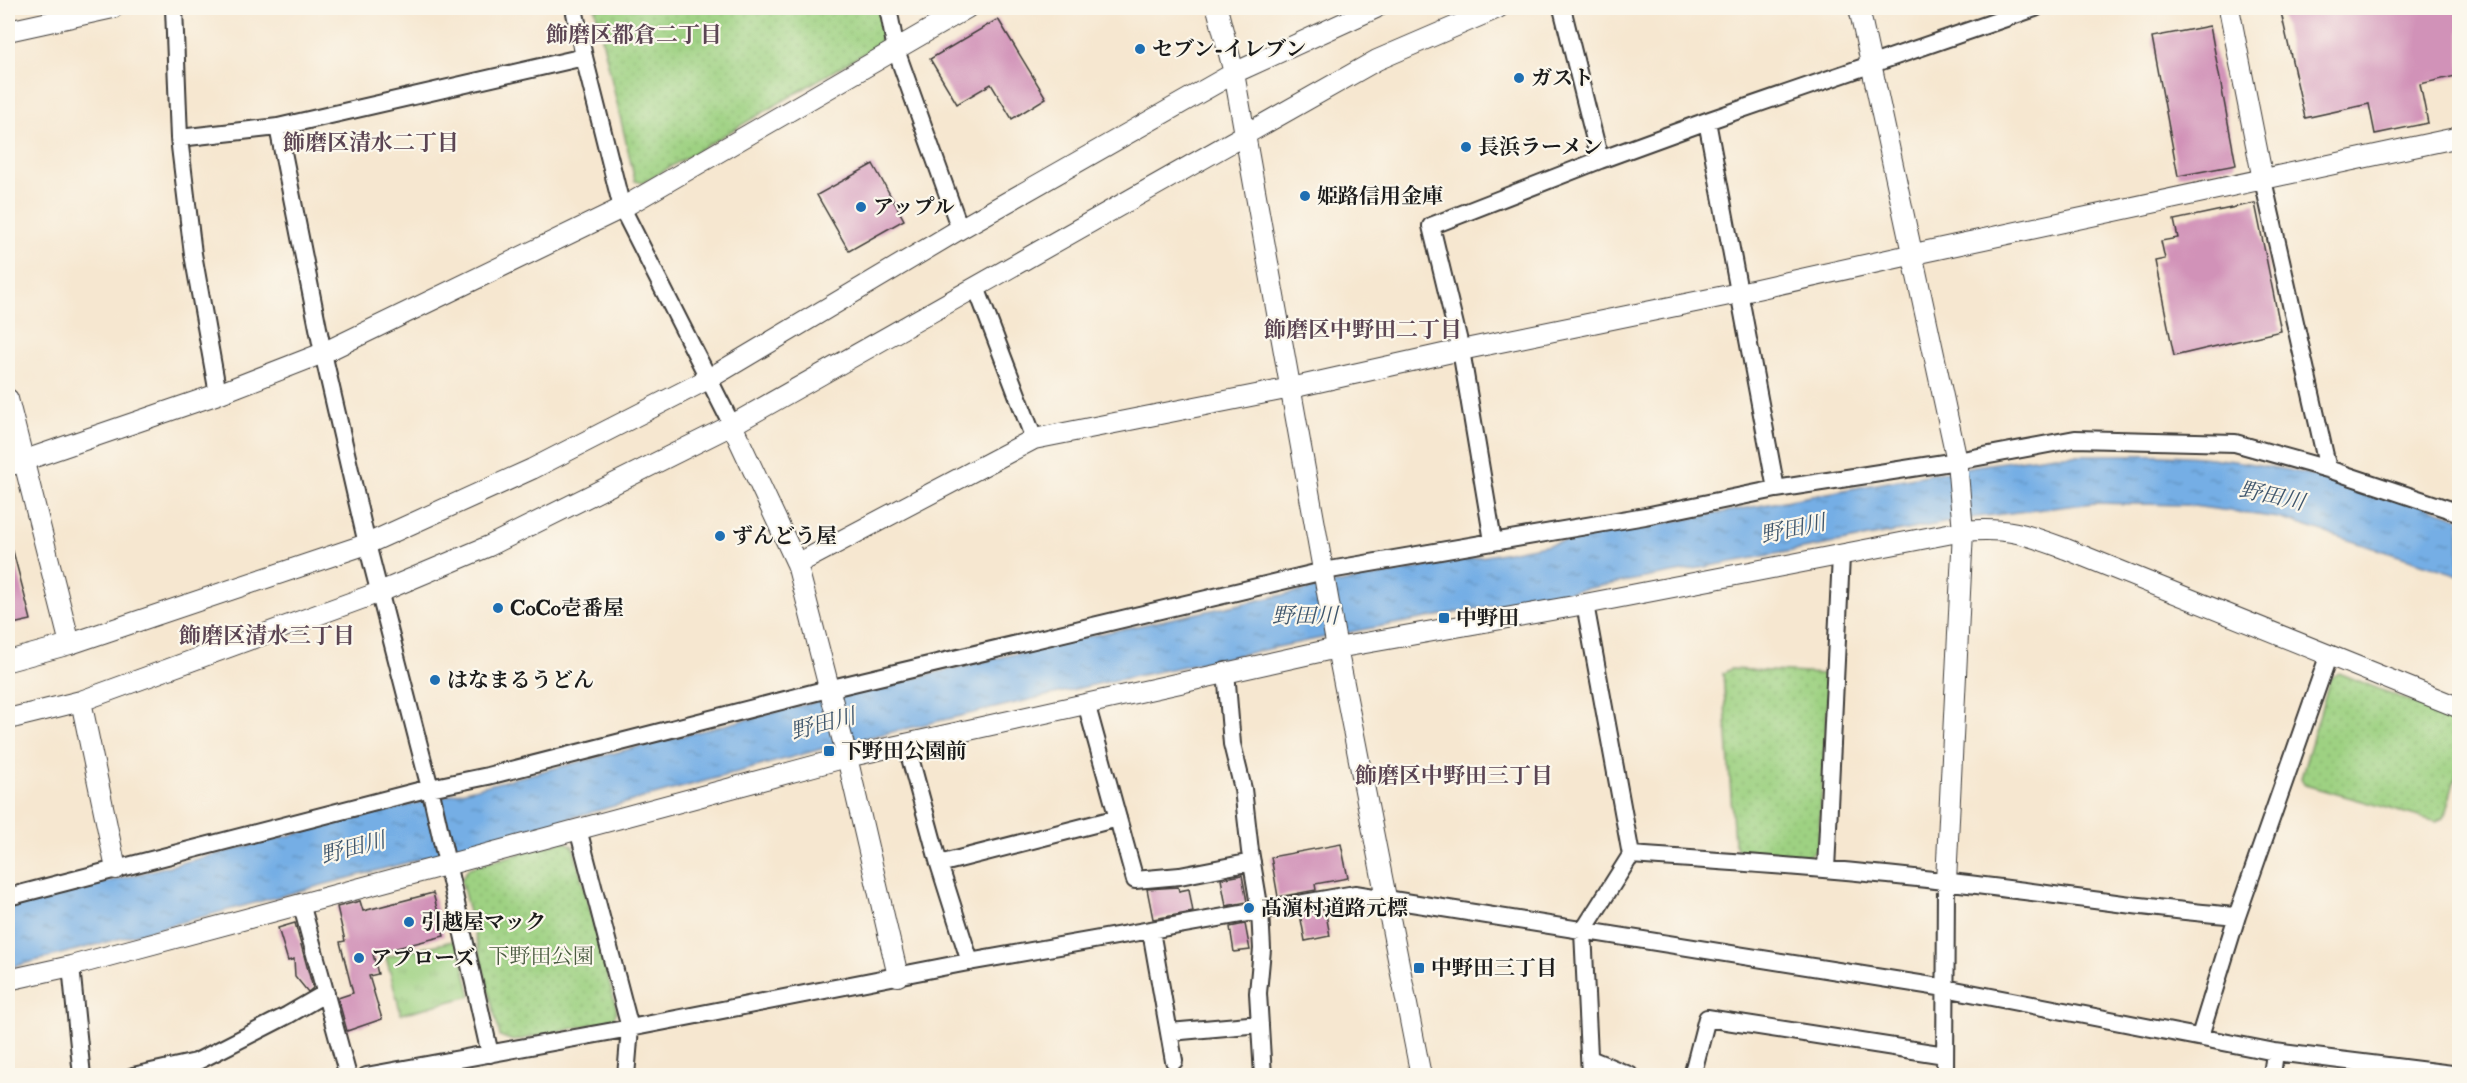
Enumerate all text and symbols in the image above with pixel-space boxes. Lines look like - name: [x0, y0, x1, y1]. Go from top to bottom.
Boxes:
- district label: 飾磨区都倉二丁目: [546, 21, 722, 49]
- place label: セブン-イレブン: [1152, 36, 1306, 63]
- marker: セブン-イレブン: [1133, 42, 1147, 56]
- place label: ガスト: [1531, 65, 1594, 92]
- marker: ガスト: [1512, 71, 1526, 85]
- district label: 飾磨区清水二丁目: [283, 129, 459, 157]
- place label: 長浜ラーメン: [1478, 134, 1603, 161]
- marker: 長浜ラーメン: [1459, 140, 1473, 154]
- place label: 姫路信用金庫: [1317, 183, 1443, 210]
- marker: 姫路信用金庫: [1298, 189, 1312, 203]
- place label: アップル: [873, 194, 955, 221]
- marker: アップル: [854, 200, 868, 214]
- district label: 飾磨区中野田二丁目: [1264, 316, 1462, 344]
- water label: 野田川: [2237, 475, 2309, 517]
- water label: 野田川: [1758, 508, 1830, 550]
- place label: ずんどう屋: [732, 523, 837, 550]
- marker: ずんどう屋: [713, 529, 727, 543]
- place label: CoCo壱番屋: [510, 595, 624, 622]
- marker: CoCo壱番屋: [491, 601, 505, 615]
- water label: 野田川: [1272, 602, 1340, 630]
- place label: 中野田: [1456, 605, 1519, 632]
- marker: 中野田: [1437, 611, 1451, 625]
- district label: 飾磨区清水三丁目: [179, 622, 355, 650]
- place label: はなまるうどん: [447, 667, 594, 694]
- marker: はなまるうどん: [428, 673, 442, 687]
- water label: 野田川: [787, 701, 860, 746]
- place label: 下野田公園前: [841, 738, 967, 765]
- marker: 下野田公園前: [822, 744, 836, 758]
- district label: 飾磨区中野田三丁目: [1355, 762, 1553, 790]
- water label: 野田川: [317, 825, 390, 870]
- place label: 髙濵村道路元標: [1261, 895, 1408, 922]
- marker: 髙濵村道路元標: [1242, 901, 1256, 915]
- place label: 引越屋マック: [421, 909, 546, 936]
- marker: 引越屋マック: [402, 915, 416, 929]
- park label: 下野田公園: [489, 943, 594, 970]
- place label: アプローズ: [371, 945, 475, 972]
- marker: アプローズ: [352, 951, 366, 965]
- place label: 中野田三丁目: [1431, 955, 1557, 982]
- marker: 中野田三丁目: [1412, 961, 1426, 975]

